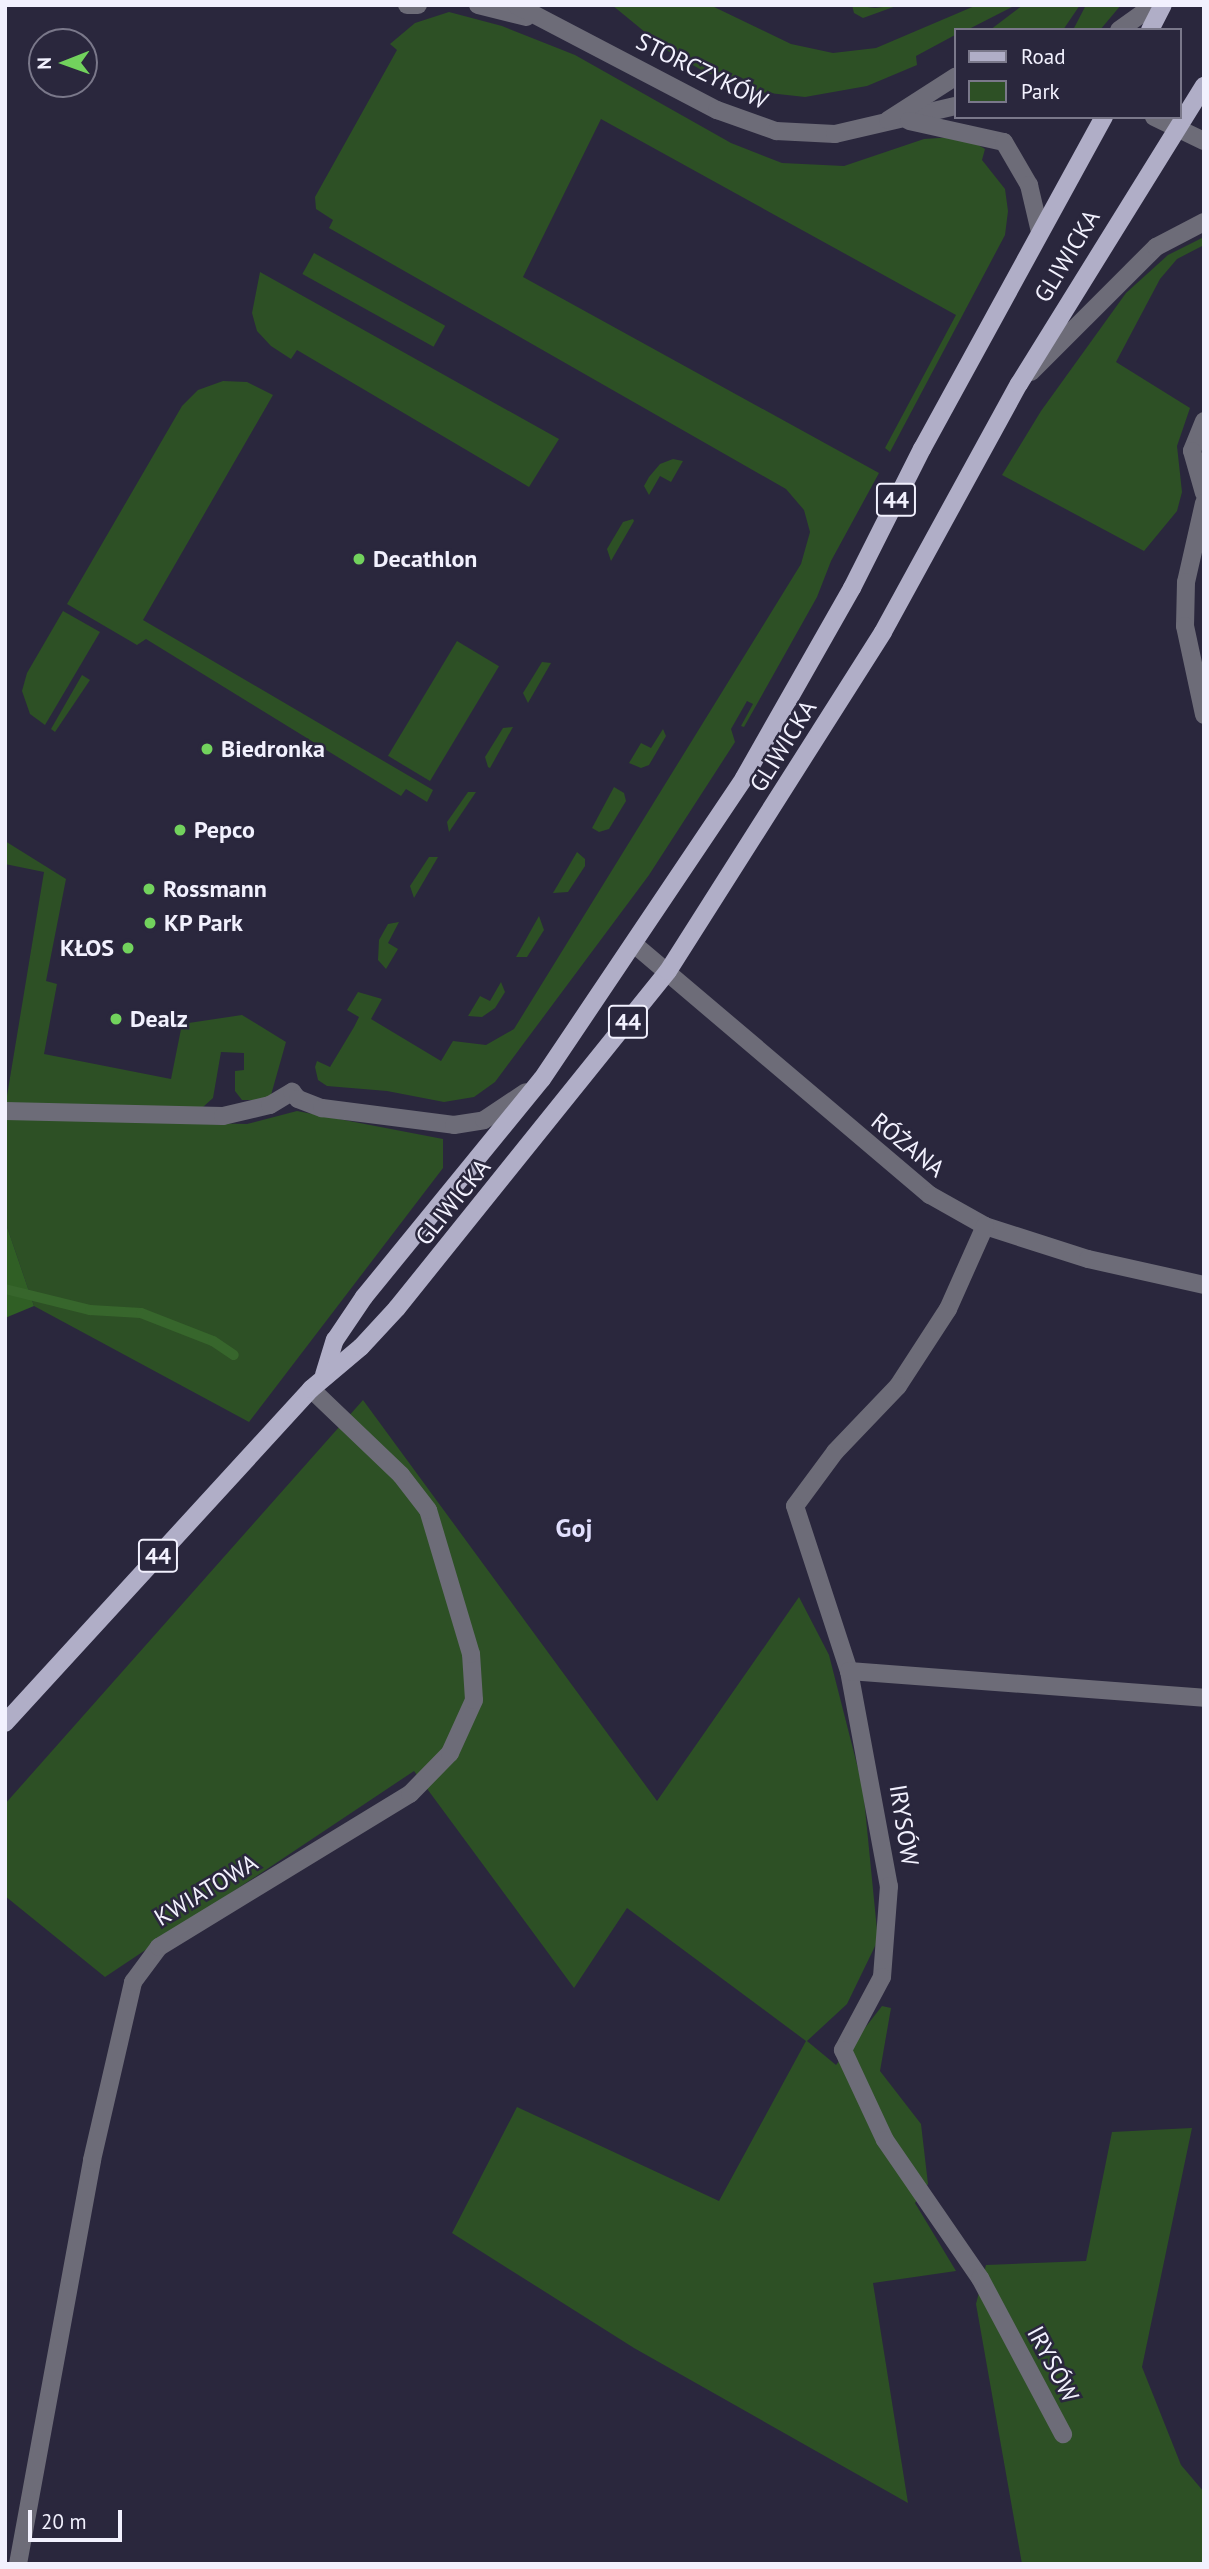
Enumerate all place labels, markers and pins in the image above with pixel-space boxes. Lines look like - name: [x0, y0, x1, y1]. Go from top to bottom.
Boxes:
- place label: Decathlon: [373, 545, 477, 573]
- marker: Decathlon: [351, 551, 367, 567]
- place label: Biedronka: [221, 735, 325, 763]
- marker: Biedronka: [199, 741, 215, 757]
- place label: Pepco: [194, 816, 255, 844]
- marker: Pepco: [172, 822, 188, 838]
- place label: Rossmann: [163, 875, 267, 903]
- marker: Rossmann: [141, 881, 157, 897]
- place label: KP Park: [164, 909, 244, 937]
- marker: KP Park: [142, 915, 158, 931]
- place label: KŁOS: [60, 934, 114, 962]
- marker: KŁOS: [120, 940, 136, 956]
- place label: Dealz: [130, 1005, 188, 1033]
- marker: Dealz: [108, 1011, 124, 1027]

